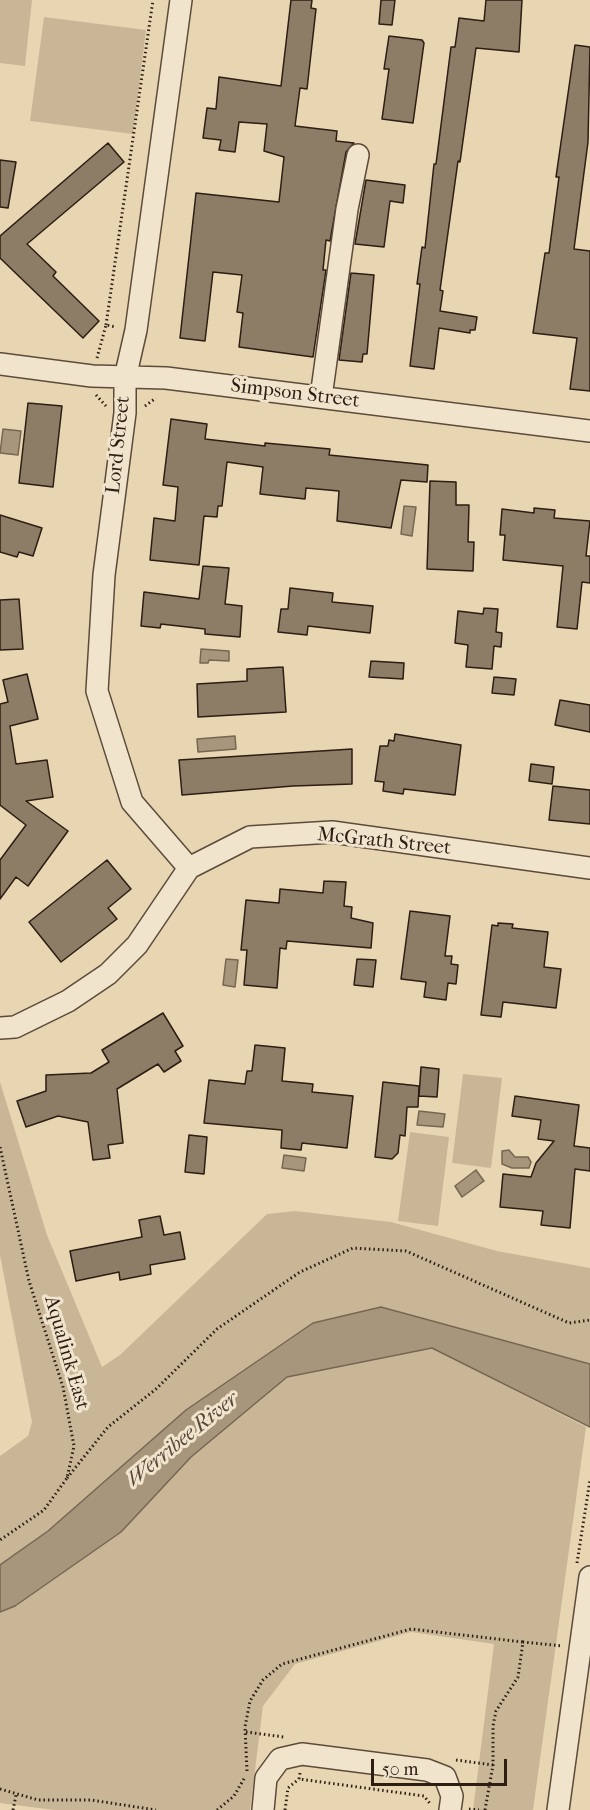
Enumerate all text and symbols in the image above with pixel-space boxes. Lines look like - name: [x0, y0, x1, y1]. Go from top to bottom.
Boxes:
- street label: Simpson Street: [229, 374, 361, 414]
- street label: Lord Street: [102, 395, 136, 495]
- street label: McGrath Street: [316, 823, 452, 861]
- street label: Aqualink East: [38, 1293, 94, 1413]
- water label: Werribee River: [122, 1387, 244, 1493]
- scale bar: [374, 1747, 510, 1785]
- text: 50 m: [382, 1759, 418, 1780]

